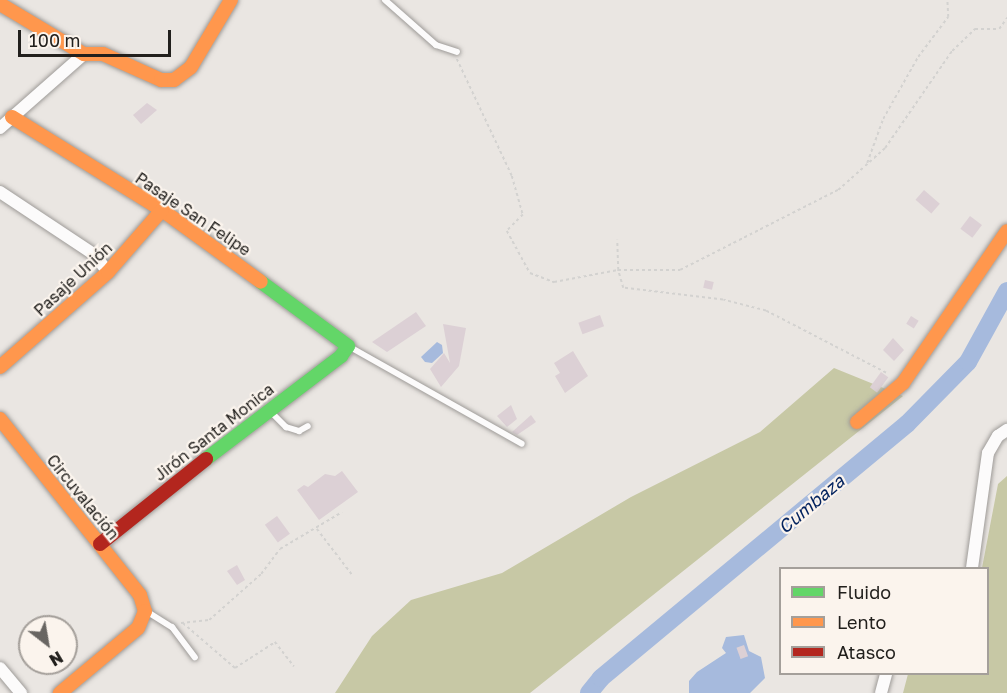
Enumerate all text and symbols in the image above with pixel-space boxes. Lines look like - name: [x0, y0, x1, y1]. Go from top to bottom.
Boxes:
- scale bar: [21, 18, 174, 56]
- text: 100 m: [29, 29, 80, 51]
- street label: Pasaje San Felipe: [132, 168, 254, 260]
- street label: Pasaje Unión: [30, 238, 116, 320]
- street label: Jirón Santa Monica: [150, 379, 278, 485]
- street label: Circuvalación: [43, 451, 123, 543]
- water label: Cumbaza: [774, 470, 848, 538]
- legend: [779, 567, 989, 675]
- text: Fluido: [837, 581, 891, 603]
- text: Lento: [837, 611, 886, 633]
- north arrow: [18, 615, 78, 675]
- text: Atasco: [837, 641, 896, 663]
- text: N: [46, 647, 67, 670]

